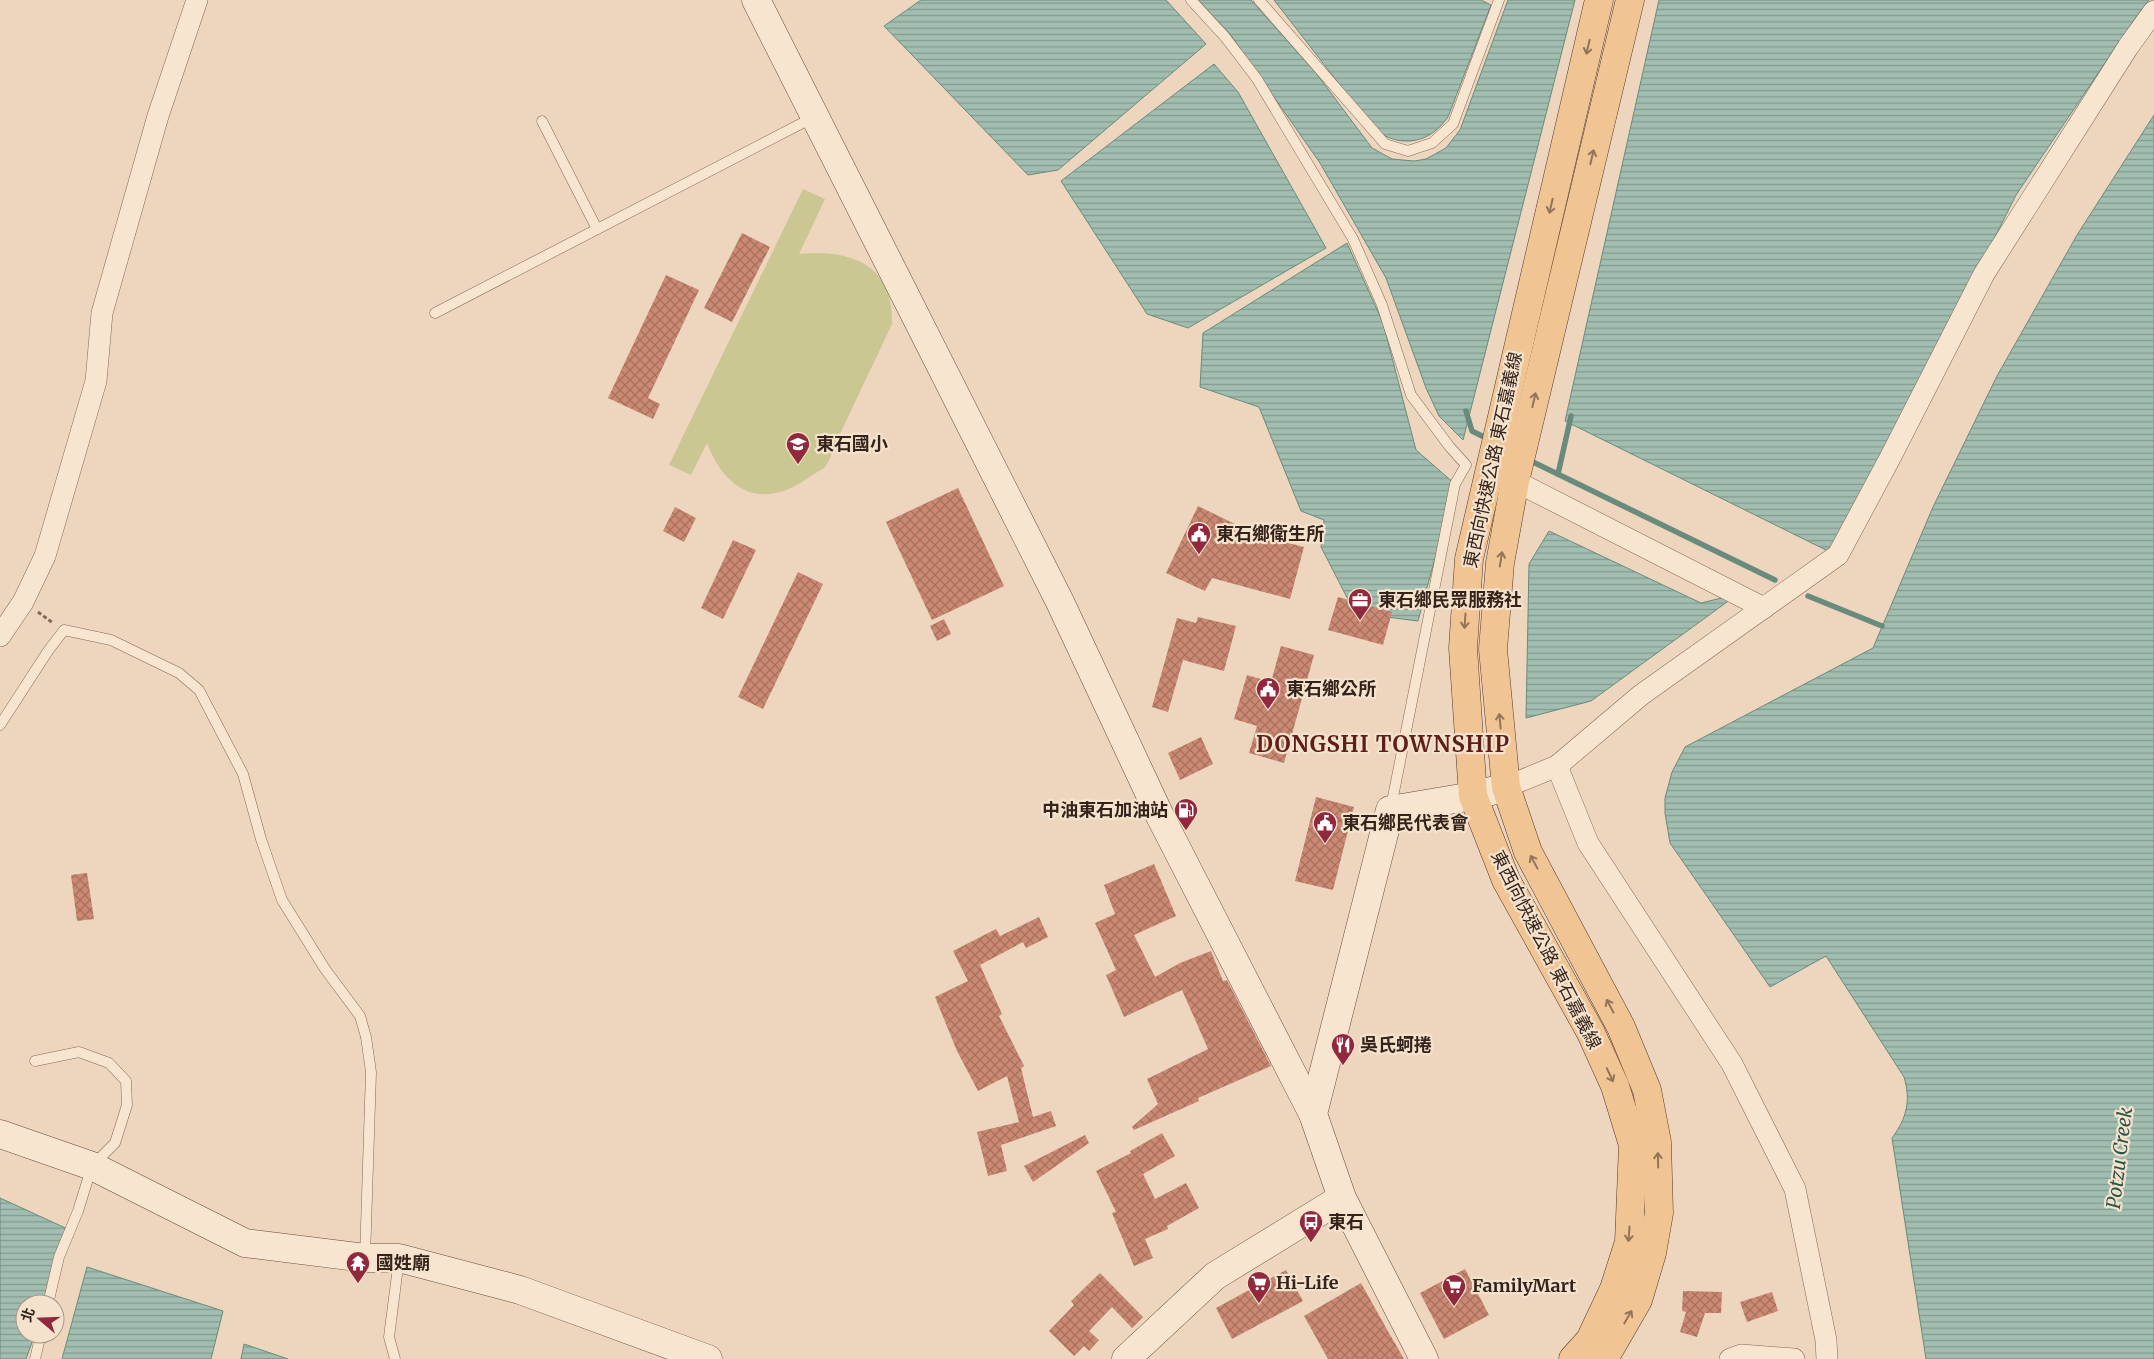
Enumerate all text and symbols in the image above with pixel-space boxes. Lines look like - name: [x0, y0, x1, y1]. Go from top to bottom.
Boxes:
- one-way arrow: [1583, 39, 1592, 55]
- one-way arrow: [1588, 149, 1597, 165]
- one-way arrow: [1546, 197, 1555, 213]
- street label: 東西向快速公路 東石嘉義線: [1458, 350, 1527, 570]
- one-way arrow: [1530, 392, 1540, 408]
- school or university icon: 東石國小: [785, 431, 811, 465]
- place label: 東石國小: [816, 432, 888, 455]
- public building icon: 東石鄉衛生所: [1186, 521, 1212, 555]
- place label: 東石鄉衛生所: [1216, 522, 1324, 545]
- one-way arrow: [1496, 551, 1506, 567]
- office icon: 東石鄉民眾服務社: [1347, 587, 1373, 621]
- place label: 東石鄉民眾服務社: [1378, 588, 1522, 611]
- one-way arrow: [1460, 613, 1469, 629]
- public building icon: 東石鄉公所: [1255, 676, 1281, 710]
- place label: 東石鄉公所: [1286, 677, 1376, 700]
- one-way arrow: [1495, 713, 1505, 729]
- district label: DONGSHI TOWNSHIP: [1256, 730, 1510, 758]
- fuel station icon: 中油東石加油站: [1173, 797, 1199, 831]
- place label: 中油東石加油站: [1042, 798, 1168, 821]
- public building icon: 東石鄉民代表會: [1312, 810, 1338, 844]
- place label: 東石鄉民代表會: [1342, 811, 1469, 834]
- street label: 東西向快速公路 東石嘉義線: [1486, 846, 1607, 1053]
- one-way arrow: [1528, 856, 1538, 870]
- one-way arrow: [1605, 999, 1614, 1014]
- restaurant icon: 吳氏蚵捲: [1330, 1032, 1356, 1066]
- place label: 吳氏蚵捲: [1360, 1033, 1432, 1056]
- one-way arrow: [1606, 1067, 1616, 1082]
- water label: Potzu Creek: [2101, 1105, 2137, 1210]
- one-way arrow: [1653, 1152, 1662, 1168]
- bus stop icon: 東石: [1298, 1209, 1324, 1243]
- place label: 東石: [1328, 1210, 1364, 1233]
- one-way arrow: [1625, 1225, 1634, 1241]
- temple icon: 國姓廟: [345, 1250, 371, 1284]
- place label: 國姓廟: [376, 1251, 430, 1274]
- supermarket icon: Hi-Life: [1246, 1270, 1272, 1304]
- place label: Hi-Life: [1276, 1271, 1339, 1294]
- supermarket icon: FamilyMart: [1441, 1273, 1467, 1307]
- place label: FamilyMart: [1472, 1274, 1577, 1297]
- north arrow: [15, 1294, 65, 1344]
- text: 北: [17, 1305, 38, 1324]
- one-way arrow: [1623, 1309, 1633, 1324]

